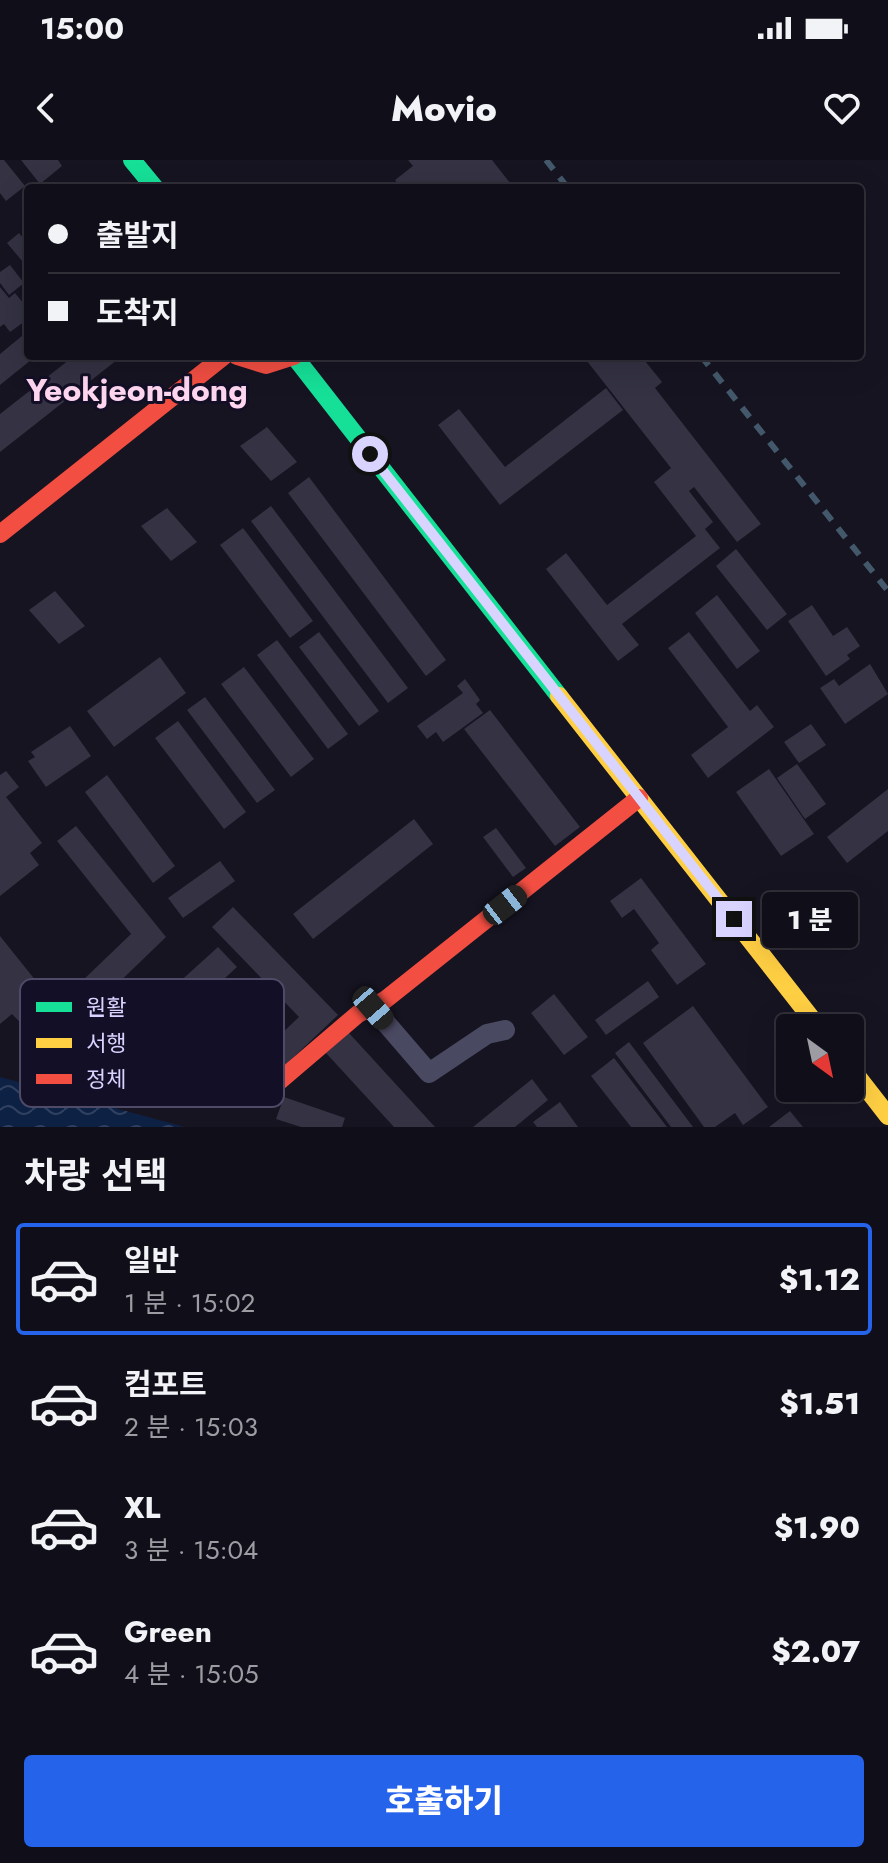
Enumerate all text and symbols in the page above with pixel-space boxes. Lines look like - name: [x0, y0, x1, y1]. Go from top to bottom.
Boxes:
- text: 15:00: [40, 7, 124, 50]
- text: Movio: [391, 82, 497, 134]
- icon: back: [24, 86, 68, 130]
- icon: heart: [820, 86, 864, 130]
- text: 출발지: [96, 214, 179, 257]
- text: 도착지: [96, 291, 179, 334]
- district label: Yeokjeon-dong: [25, 367, 248, 413]
- route start: [352, 436, 388, 472]
- car: [479, 881, 531, 929]
- callout: 1 분: [762, 891, 858, 947]
- route end: [716, 901, 752, 937]
- text: 1 분: [787, 901, 833, 939]
- legend: [20, 979, 284, 1107]
- car: [348, 982, 398, 1034]
- text: 원활: [86, 991, 126, 1023]
- north arrow: [776, 1014, 864, 1102]
- map controls: [776, 1014, 864, 1102]
- text: 서행: [86, 1027, 126, 1059]
- text: 정체: [86, 1063, 126, 1095]
- text: 차량 선택: [24, 1149, 167, 1201]
- text: 일반: [124, 1239, 179, 1282]
- icon: car: [28, 1243, 100, 1315]
- text: $1.12: [779, 1258, 860, 1301]
- text: 1 분 · 15:02: [124, 1284, 255, 1322]
- text: 컴포트: [124, 1363, 207, 1406]
- icon: car: [28, 1367, 100, 1439]
- text: $1.51: [779, 1382, 860, 1425]
- text: 2 분 · 15:03: [124, 1408, 258, 1446]
- text: XL: [124, 1486, 160, 1529]
- icon: car: [28, 1491, 100, 1563]
- text: $1.90: [774, 1506, 860, 1549]
- text: 3 분 · 15:04: [124, 1531, 258, 1569]
- text: Green: [124, 1610, 212, 1653]
- icon: car: [28, 1615, 100, 1687]
- text: $2.07: [771, 1630, 860, 1673]
- text: 4 분 · 15:05: [124, 1655, 259, 1693]
- button: 호출하기: [24, 1755, 864, 1847]

